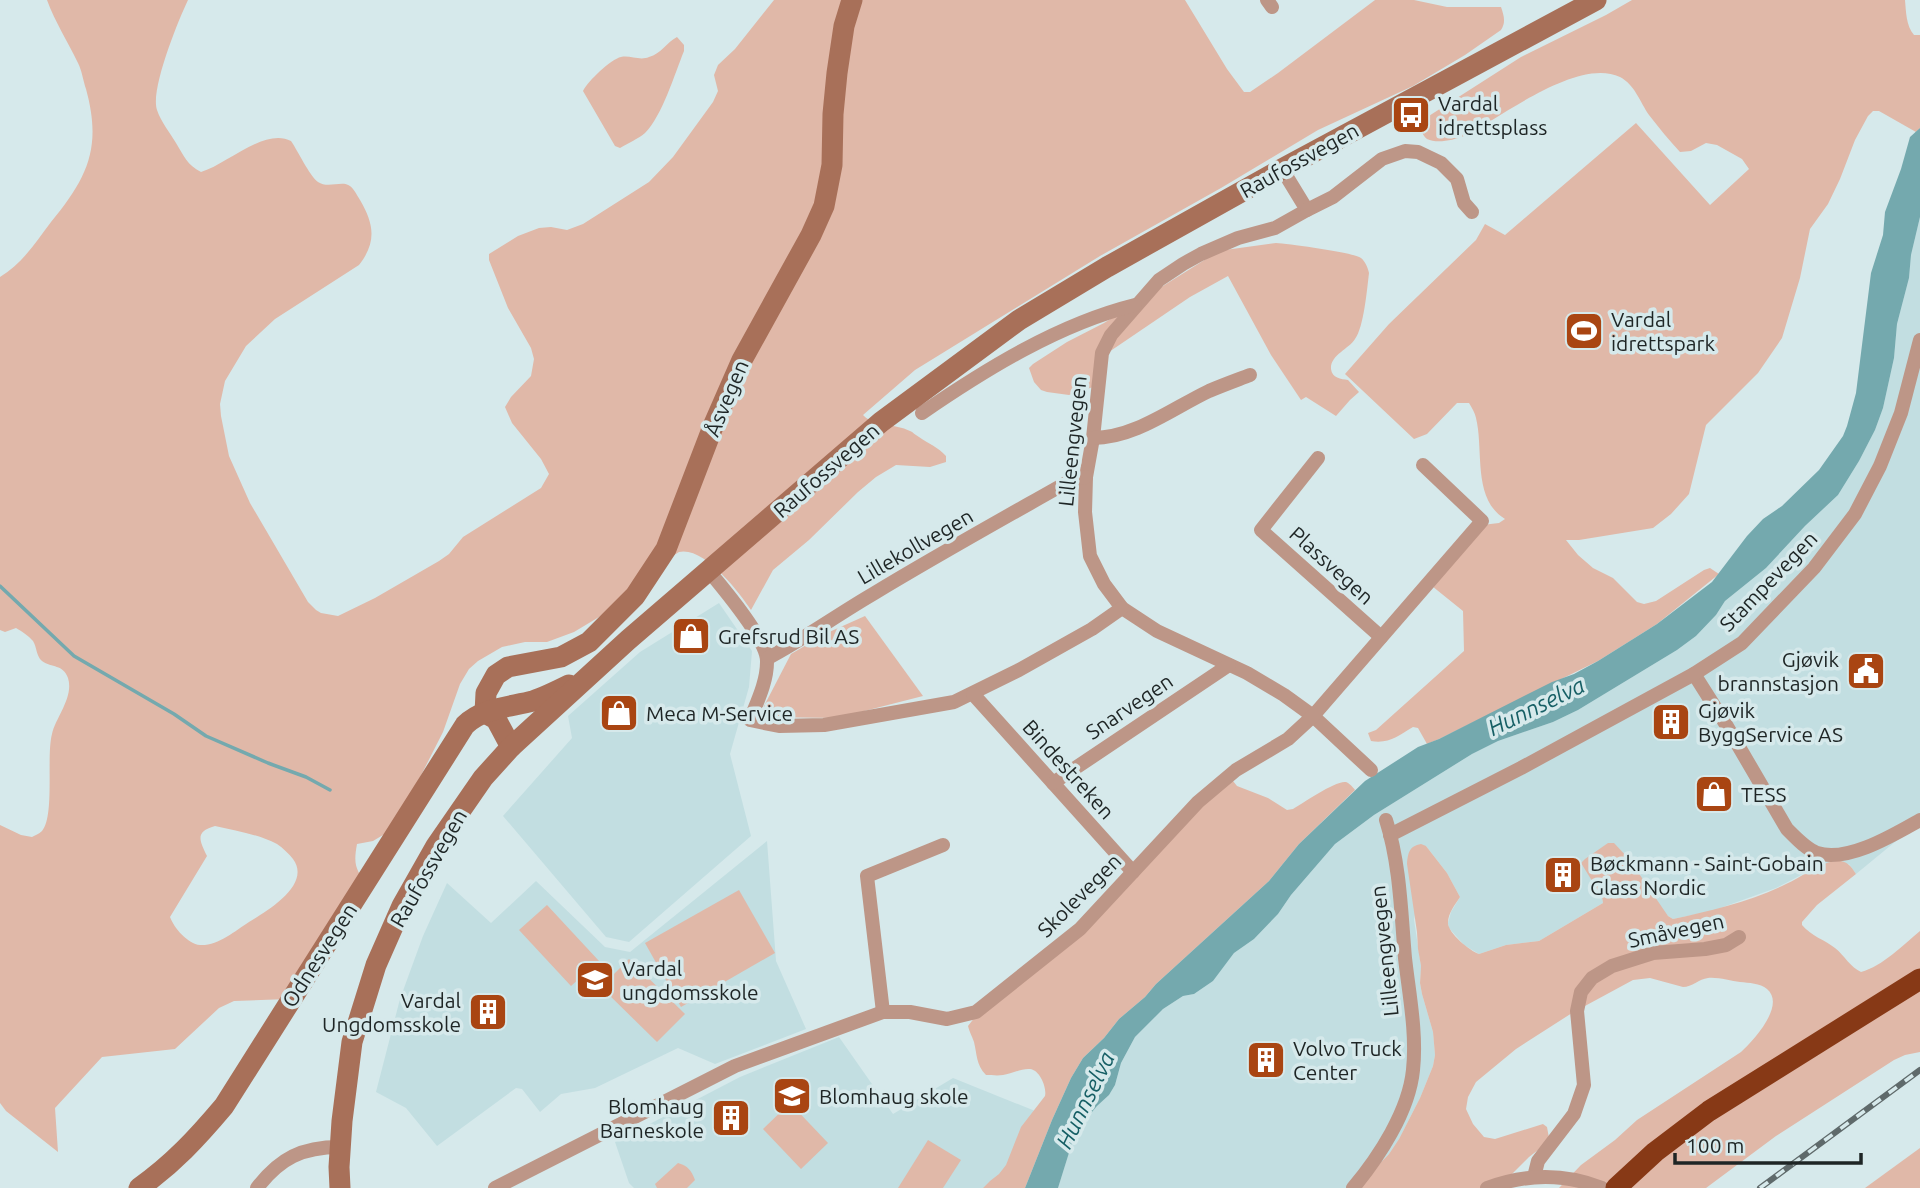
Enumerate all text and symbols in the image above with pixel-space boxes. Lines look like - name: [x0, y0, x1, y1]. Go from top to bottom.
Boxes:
- place label: Vardal idrettsplass: [1438, 91, 1547, 139]
- bus stop icon: Vardal idrettsplass: [1390, 94, 1432, 136]
- street label: Raufossvegen: [1236, 118, 1362, 202]
- place label: Vardal idrettspark: [1611, 307, 1716, 355]
- sports icon: Vardal idrettspark: [1563, 310, 1605, 352]
- street label: Åsvegen: [699, 356, 753, 440]
- street label: Lilleengvegen: [1053, 374, 1091, 508]
- street label: Raufossvegen: [768, 418, 884, 522]
- street label: Lillekollvegen: [853, 503, 977, 589]
- street label: Plassvegen: [1285, 521, 1379, 609]
- street label: Stampevegen: [1714, 526, 1822, 636]
- shop icon: Grefsrud Bil AS: [670, 615, 712, 657]
- place label: Grefsrud Bil AS: [718, 624, 859, 648]
- place label: Gjøvik brannstasjon: [1717, 647, 1839, 695]
- public building icon: Gjøvik brannstasjon: [1845, 650, 1887, 692]
- street label: Snarvegen: [1081, 668, 1177, 744]
- water label: Hunnselva: [1484, 672, 1588, 740]
- shop icon: Meca M-Service: [598, 692, 640, 734]
- place label: Gjøvik ByggService AS: [1698, 698, 1843, 746]
- place label: Meca M-Service: [646, 701, 793, 725]
- building icon: Gjøvik ByggService AS: [1650, 701, 1692, 743]
- street label: Bindestreken: [1018, 715, 1120, 823]
- shop icon: TESS: [1693, 773, 1735, 815]
- place label: TESS: [1741, 782, 1786, 806]
- street label: Raufossvegen: [385, 805, 471, 931]
- street label: Skolevegen: [1032, 848, 1126, 942]
- place label: Bøckmann - Saint-Gobain Glass Nordic: [1590, 851, 1824, 899]
- building icon: Bøckmann - Saint-Gobain Glass Nordic: [1542, 854, 1584, 896]
- street label: Lilleengvegen: [1365, 884, 1403, 1018]
- street label: Odnesvegen: [277, 899, 361, 1011]
- street label: Småvegen: [1626, 908, 1726, 952]
- place label: Vardal ungdomsskole: [622, 956, 759, 1004]
- school or university icon: Vardal ungdomsskole: [574, 959, 616, 1001]
- place label: Vardal Ungdomsskole: [322, 988, 461, 1036]
- building icon: Vardal Ungdomsskole: [467, 991, 509, 1033]
- place label: Volvo Truck Center: [1293, 1036, 1402, 1084]
- building icon: Volvo Truck Center: [1245, 1039, 1287, 1081]
- water label: Hunnselva: [1051, 1048, 1119, 1152]
- school or university icon: Blomhaug skole: [771, 1075, 813, 1117]
- place label: Blomhaug skole: [819, 1084, 969, 1108]
- place label: Blomhaug Barneskole: [600, 1094, 704, 1142]
- building icon: Blomhaug Barneskole: [710, 1097, 752, 1139]
- scale bar: [1675, 1122, 1860, 1166]
- text: 100 m: [1686, 1133, 1744, 1157]

